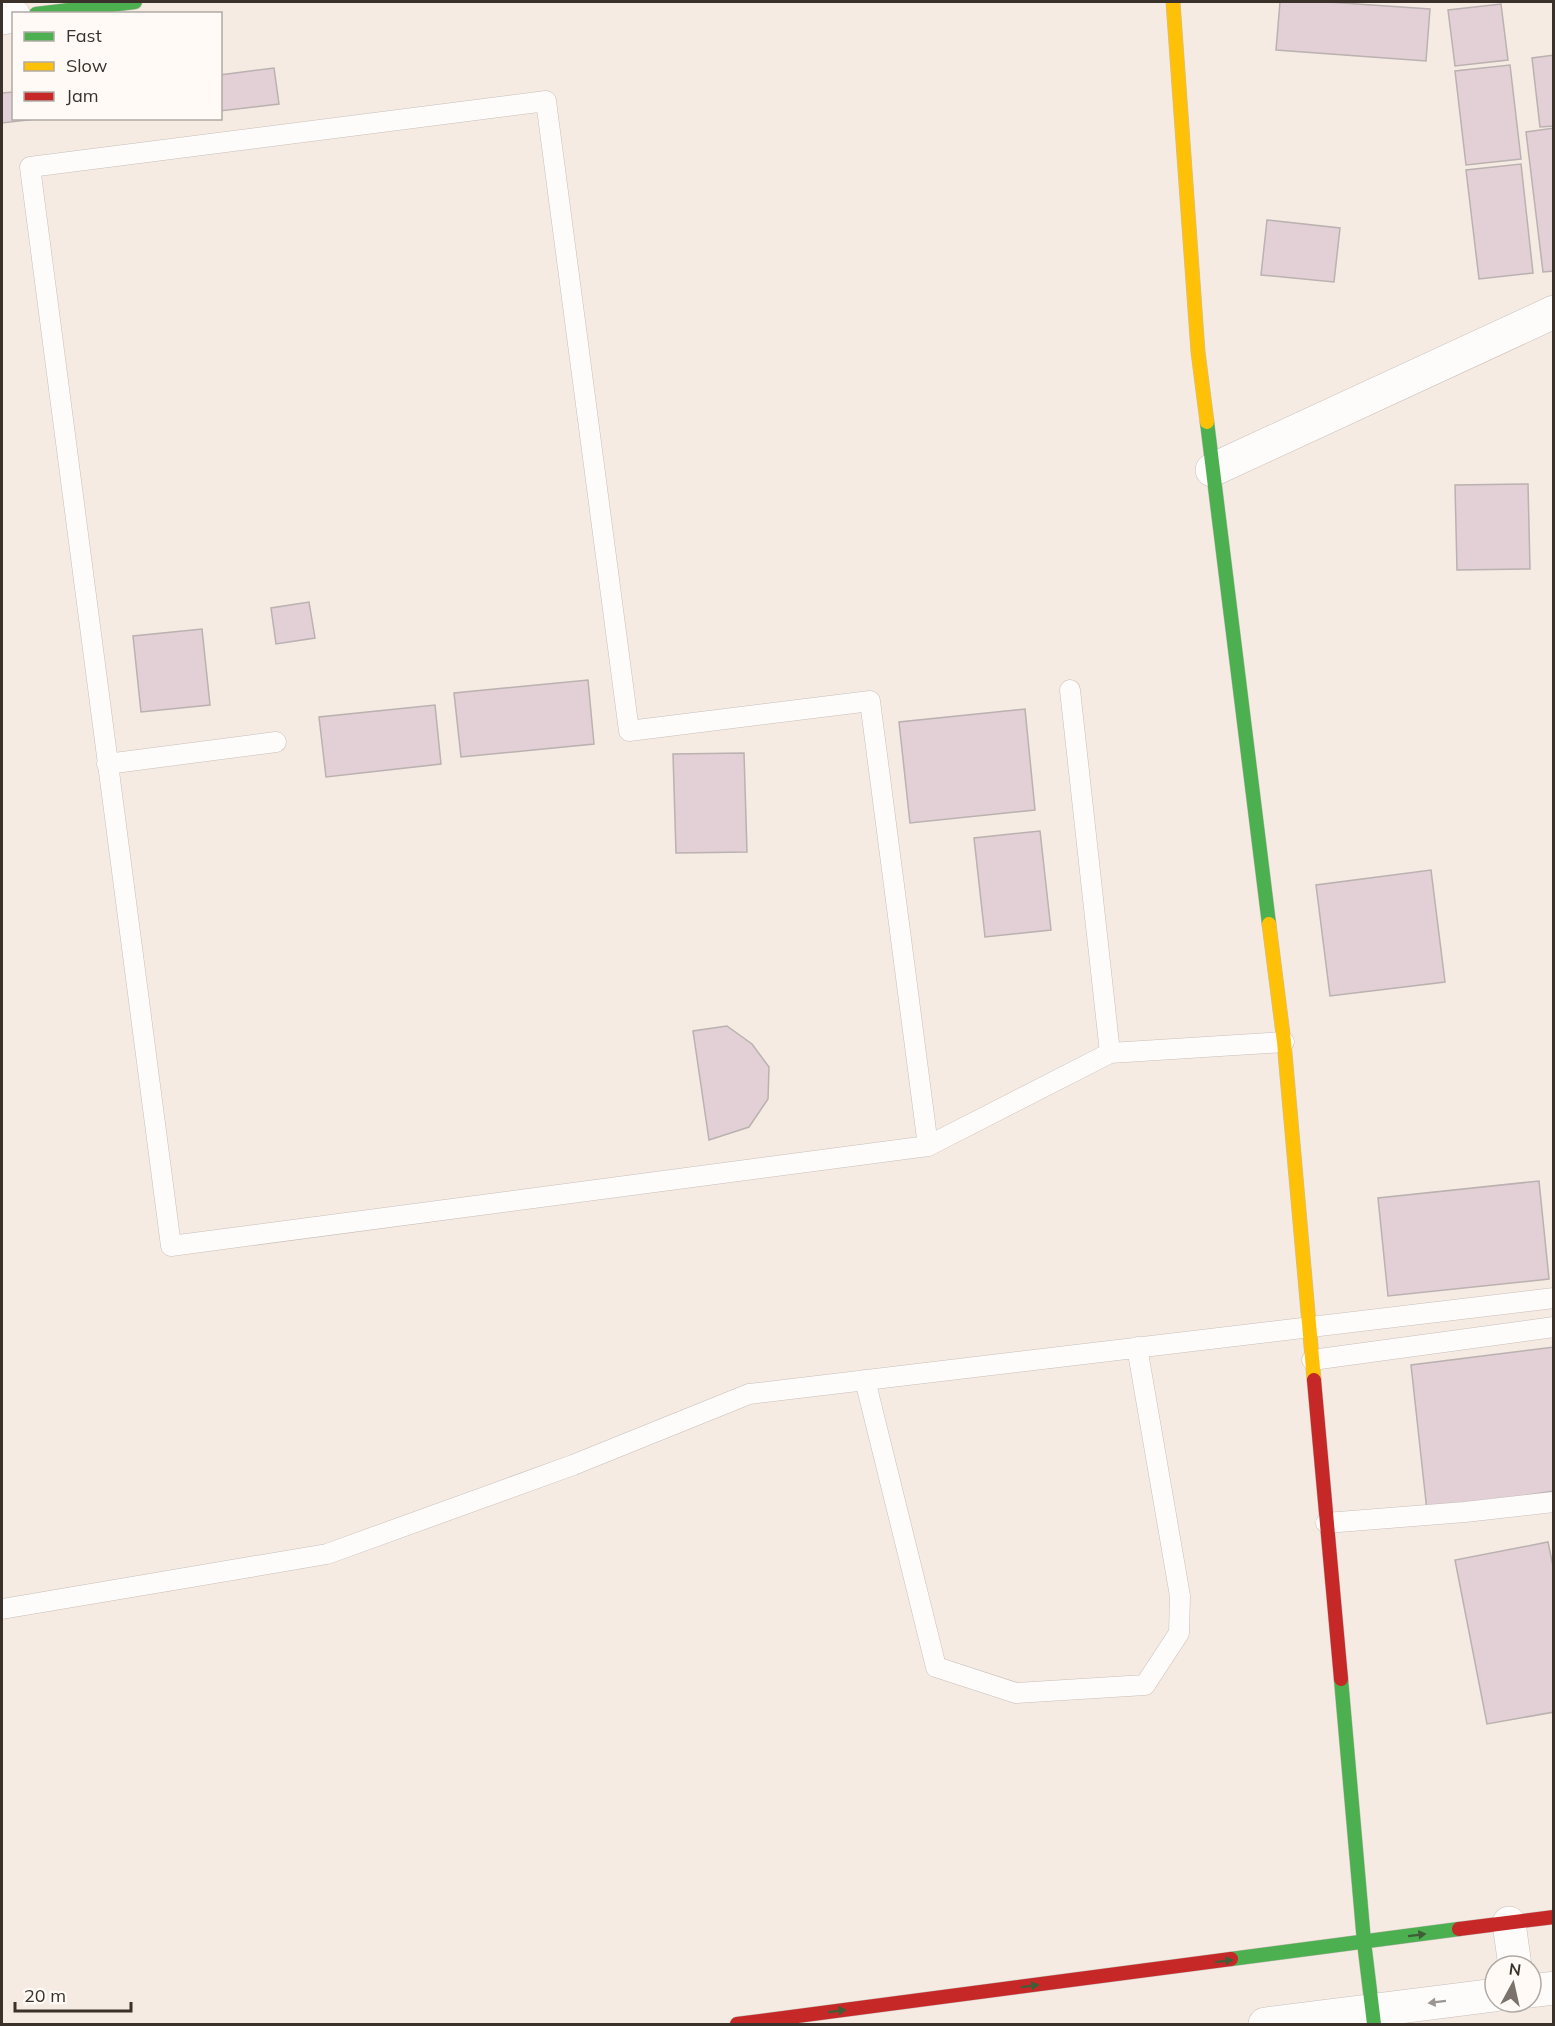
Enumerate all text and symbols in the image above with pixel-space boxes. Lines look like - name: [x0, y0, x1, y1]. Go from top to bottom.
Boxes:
- legend: [12, 12, 222, 120]
- text: Fast: [66, 24, 102, 47]
- text: Slow: [66, 54, 108, 77]
- text: Jam: [66, 84, 99, 107]
- one-way arrow: [1408, 1931, 1427, 1940]
- north arrow: [1483, 1954, 1543, 2014]
- one-way arrow: [1214, 1956, 1233, 1965]
- text: N: [1508, 1958, 1522, 1980]
- scale bar: [15, 1975, 130, 2013]
- one-way arrow: [1021, 1981, 1040, 1991]
- text: 20 m: [24, 1984, 66, 2007]
- one-way arrow: [1427, 1998, 1446, 2007]
- one-way arrow: [828, 2007, 847, 2016]

